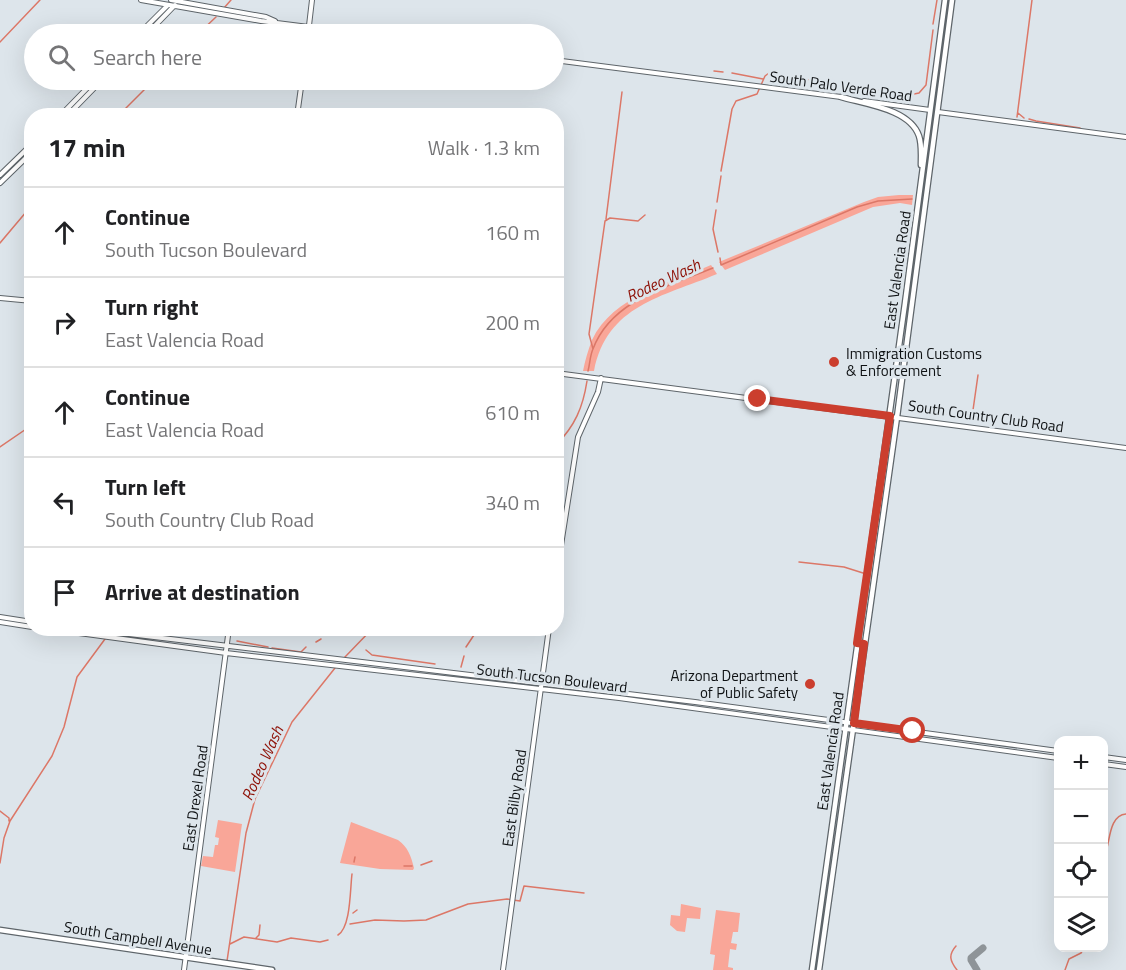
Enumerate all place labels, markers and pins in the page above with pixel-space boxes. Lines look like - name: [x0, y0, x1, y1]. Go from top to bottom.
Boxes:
- place label: Immigration Customs & Enforcement: [846, 342, 982, 382]
- marker: Immigration Customs & Enforcement: [827, 355, 841, 369]
- place label: Arizona Department of Public Safety: [670, 664, 799, 704]
- marker: Arizona Department of Public Safety: [803, 677, 817, 691]

